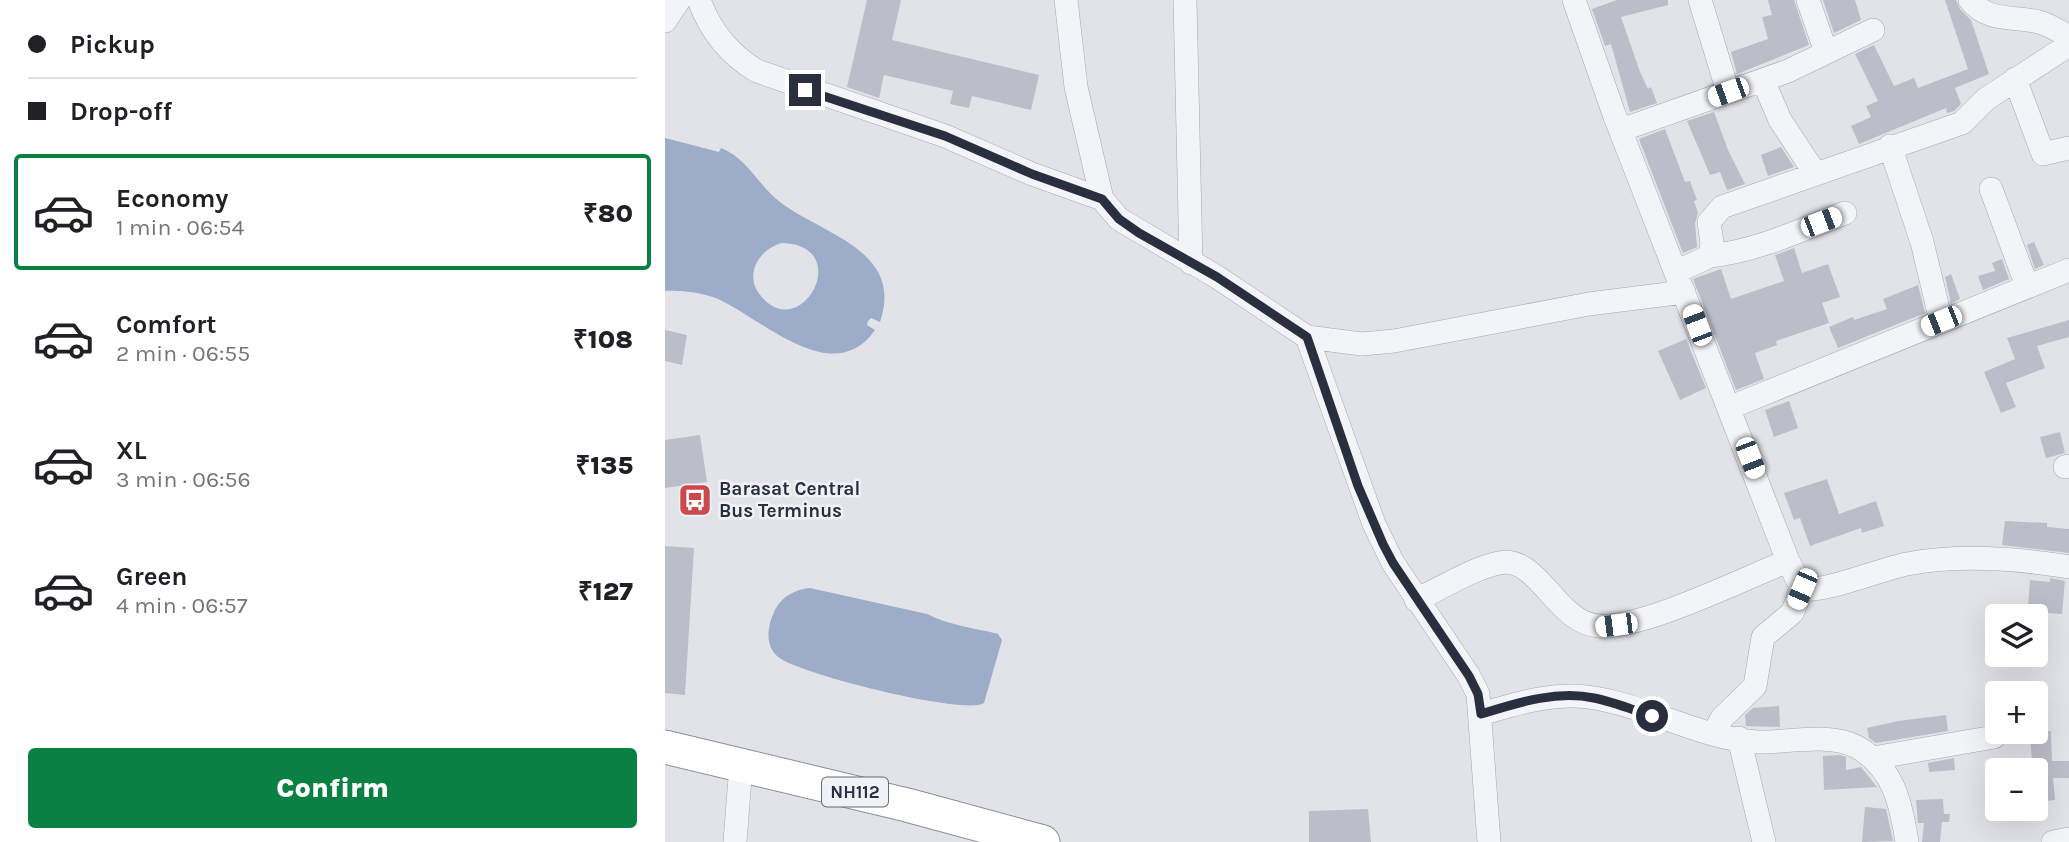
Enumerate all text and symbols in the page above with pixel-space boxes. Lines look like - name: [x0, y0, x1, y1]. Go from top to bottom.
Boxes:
- text: Pickup: [70, 29, 155, 60]
- route end: [789, 74, 821, 106]
- car: [1705, 75, 1752, 109]
- text: Drop-off: [70, 96, 172, 127]
- icon: car: [32, 181, 95, 244]
- text: Economy: [116, 183, 228, 214]
- text: ₹80: [583, 198, 633, 229]
- car: [1798, 205, 1845, 239]
- text: 1 min · 06:54: [116, 214, 244, 241]
- car: [1680, 302, 1715, 348]
- car: [1918, 303, 1965, 339]
- icon: car: [32, 307, 95, 370]
- text: Comfort: [116, 309, 217, 340]
- text: ₹108: [573, 324, 633, 355]
- text: 2 min · 06:55: [116, 340, 250, 367]
- icon: car: [32, 433, 95, 496]
- text: XL: [116, 435, 147, 466]
- car: [1733, 435, 1768, 481]
- text: ₹135: [576, 450, 633, 481]
- text: 3 min · 06:56: [116, 466, 251, 493]
- place label: Barasat Central Bus Terminus: [719, 478, 860, 522]
- bus stop icon: Barasat Central Bus Terminus: [676, 481, 714, 519]
- icon: car: [32, 559, 95, 622]
- text: Green: [116, 561, 188, 592]
- car: [1785, 566, 1820, 612]
- text: ₹127: [578, 576, 633, 607]
- text: 4 min · 06:57: [116, 592, 248, 619]
- map controls: [1985, 604, 2048, 821]
- button: layers: [1985, 604, 2048, 667]
- car: [1594, 612, 1639, 638]
- button: +: [1985, 681, 2048, 744]
- route start: [1636, 700, 1668, 732]
- button: Confirm: [28, 748, 637, 828]
- button: −: [1985, 758, 2048, 821]
- road number: NH112: [822, 778, 888, 806]

